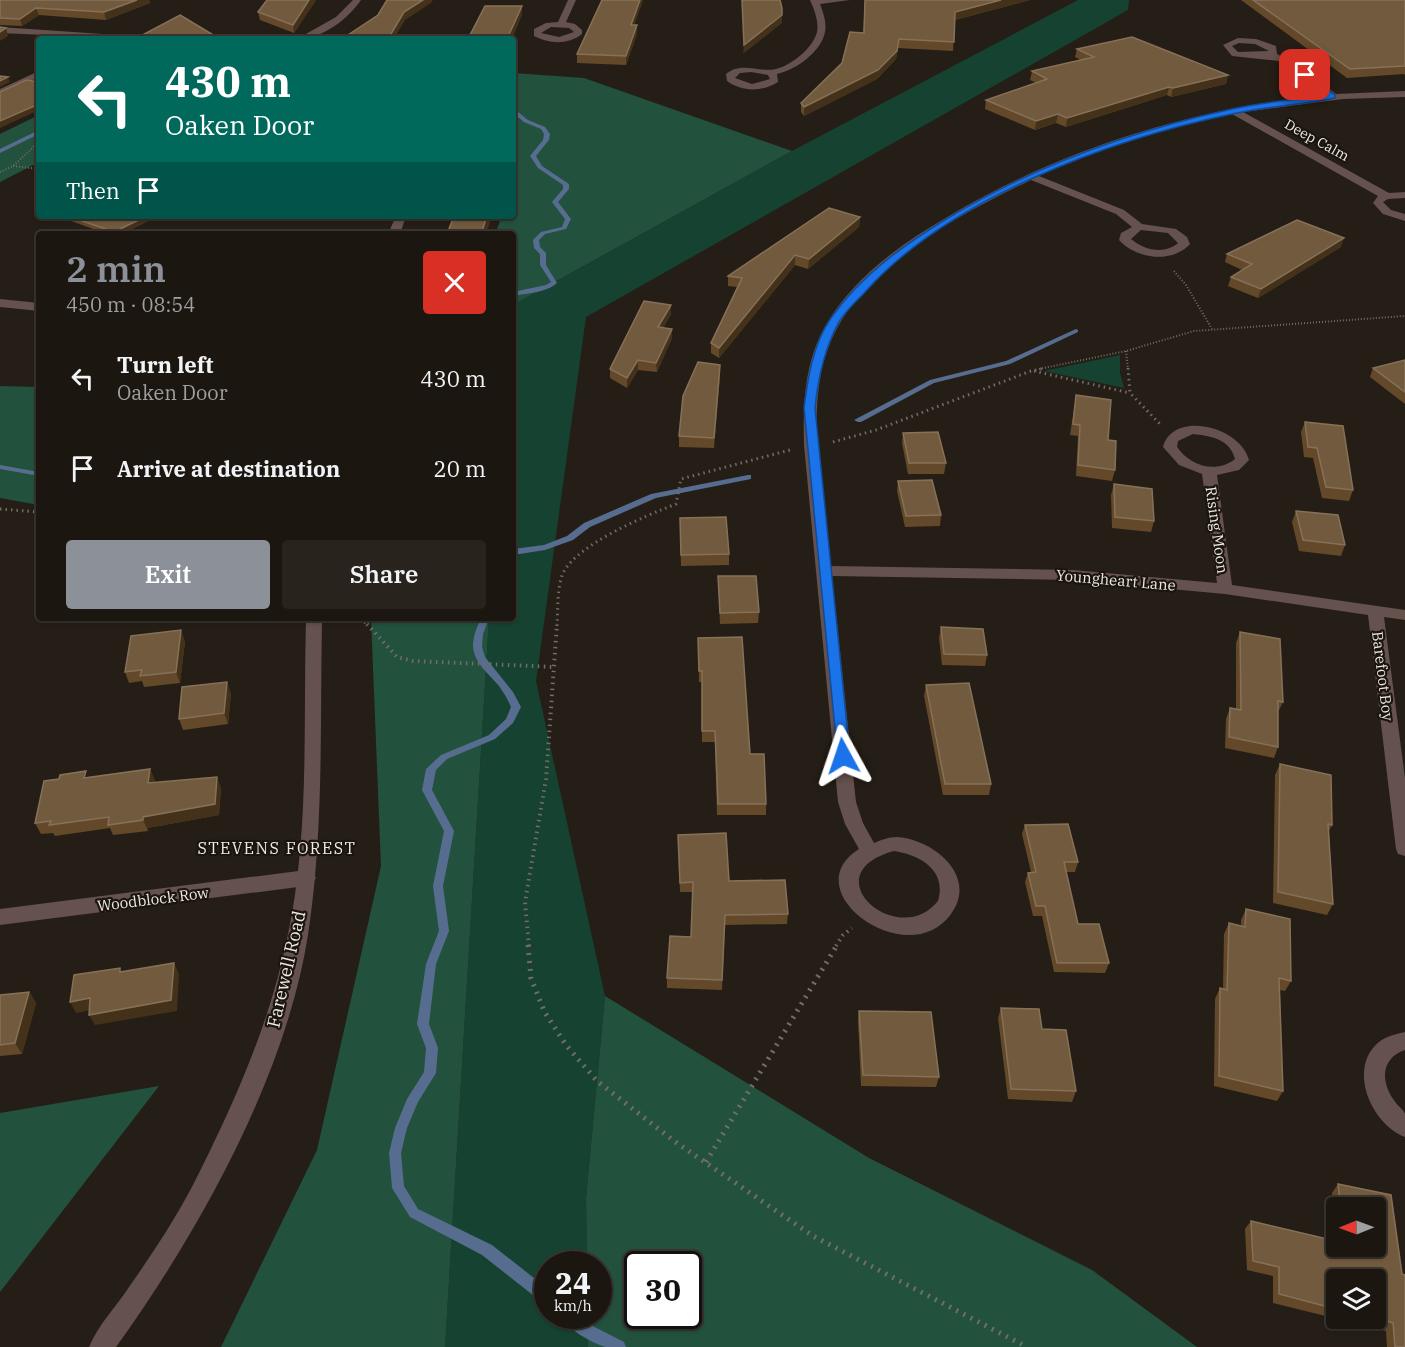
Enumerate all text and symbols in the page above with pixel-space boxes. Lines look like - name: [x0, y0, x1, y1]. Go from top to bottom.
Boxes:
- pin: [1279, 49, 1330, 100]
- text: 430 m: [165, 54, 291, 109]
- icon: arrive: [1288, 58, 1321, 91]
- icon: left: [66, 60, 144, 138]
- text: Oaken Door: [165, 107, 314, 142]
- street label: Deep Calm: [1282, 115, 1352, 165]
- icon: arrive: [132, 174, 165, 207]
- text: Then: [66, 176, 120, 205]
- text: 2 min: [66, 245, 166, 292]
- button: close: [423, 251, 486, 314]
- text: 450 m · 08:54: [66, 291, 195, 318]
- text: Turn left: [117, 350, 213, 379]
- icon: left: [66, 362, 99, 395]
- text: 430 m: [420, 364, 486, 393]
- text: Oaken Door: [117, 379, 228, 406]
- icon: arrive: [66, 452, 99, 485]
- text: Arrive at destination: [117, 454, 340, 483]
- text: 20 m: [434, 454, 486, 483]
- street label: Rising Moon: [1201, 485, 1233, 575]
- button: Exit: [66, 540, 270, 609]
- button: Share: [282, 540, 486, 609]
- street label: Youngheart Lane: [1055, 565, 1177, 595]
- street label: Barefoot Boy: [1368, 630, 1398, 722]
- position arrow: [811, 724, 875, 788]
- district label: STEVENS FOREST: [197, 838, 357, 858]
- street label: Woodblock Row: [96, 883, 210, 915]
- street label: Farewell Road: [261, 908, 311, 1030]
- north arrow: [1326, 1197, 1386, 1257]
- map controls: [1326, 1197, 1386, 1329]
- speed limit sign: 30: [624, 1251, 702, 1329]
- text: 24: [555, 1263, 591, 1302]
- button: layers: [1326, 1269, 1386, 1329]
- text: km/h: [554, 1296, 592, 1315]

